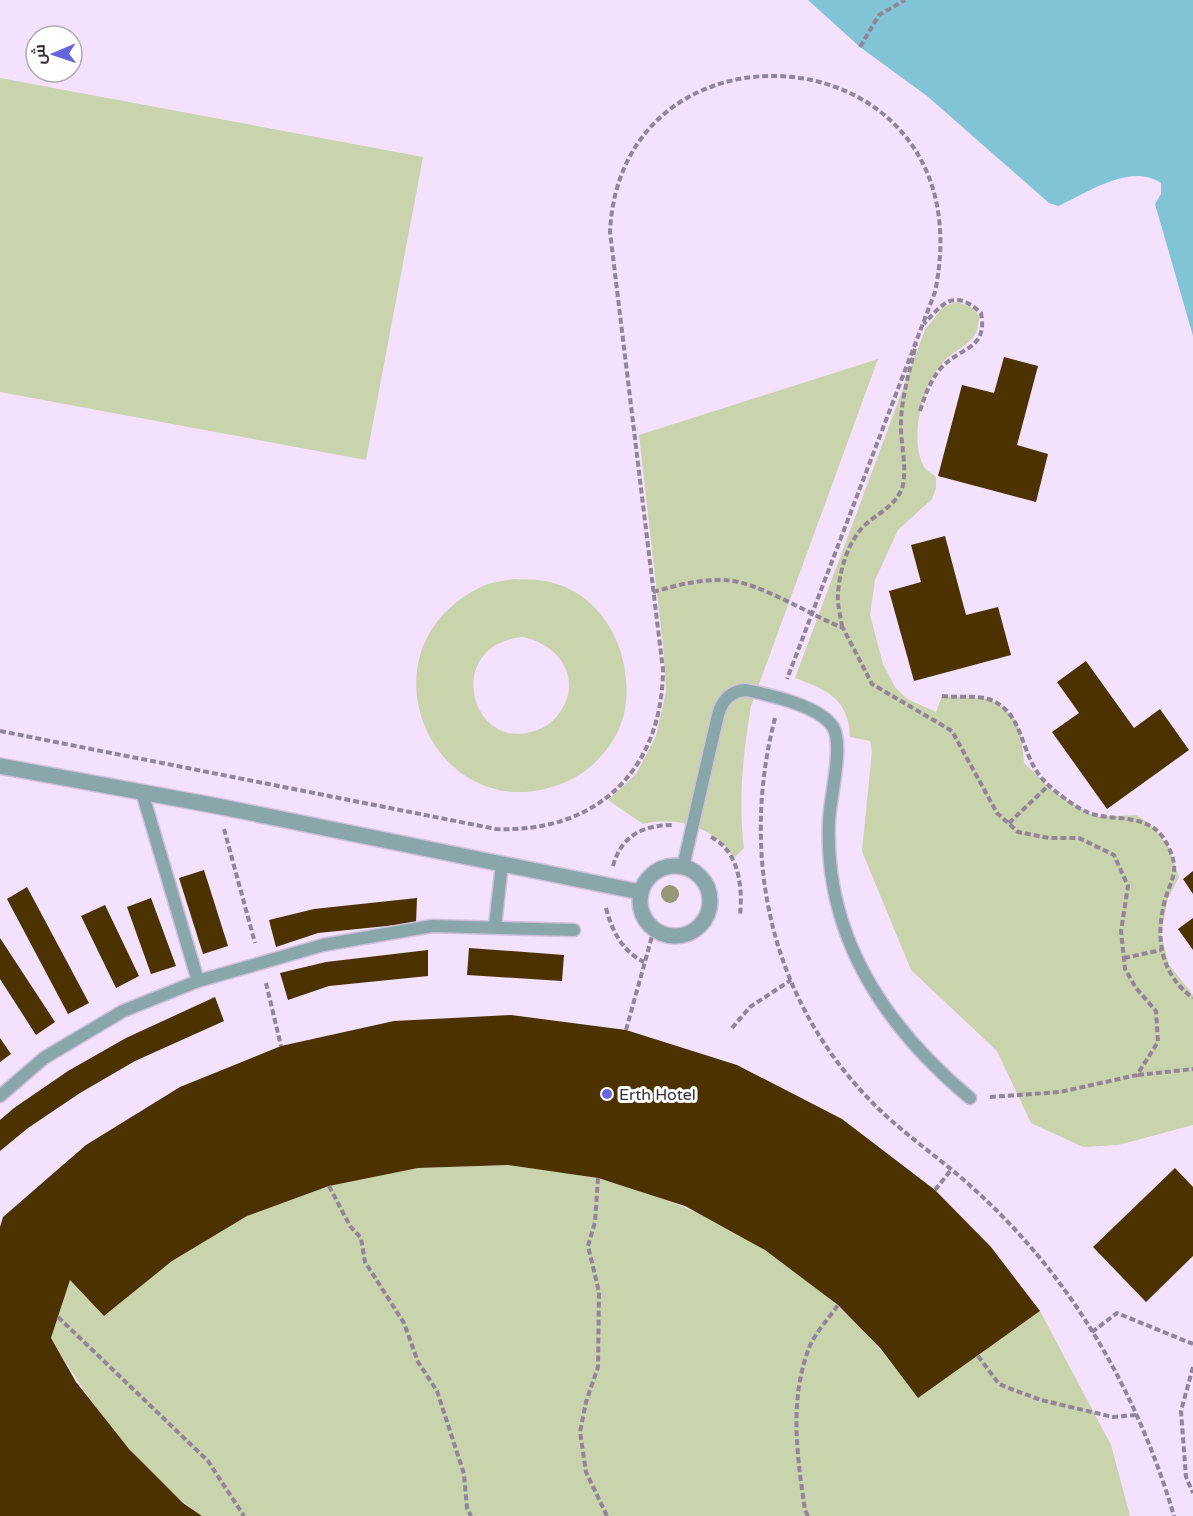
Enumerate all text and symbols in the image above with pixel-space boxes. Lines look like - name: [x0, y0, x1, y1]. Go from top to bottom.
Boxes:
- north arrow: [24, 24, 84, 84]
- text: ش: [30, 44, 50, 65]
- place label: Erth Hotel: [619, 1085, 696, 1105]
- marker: Erth Hotel: [600, 1087, 614, 1101]

